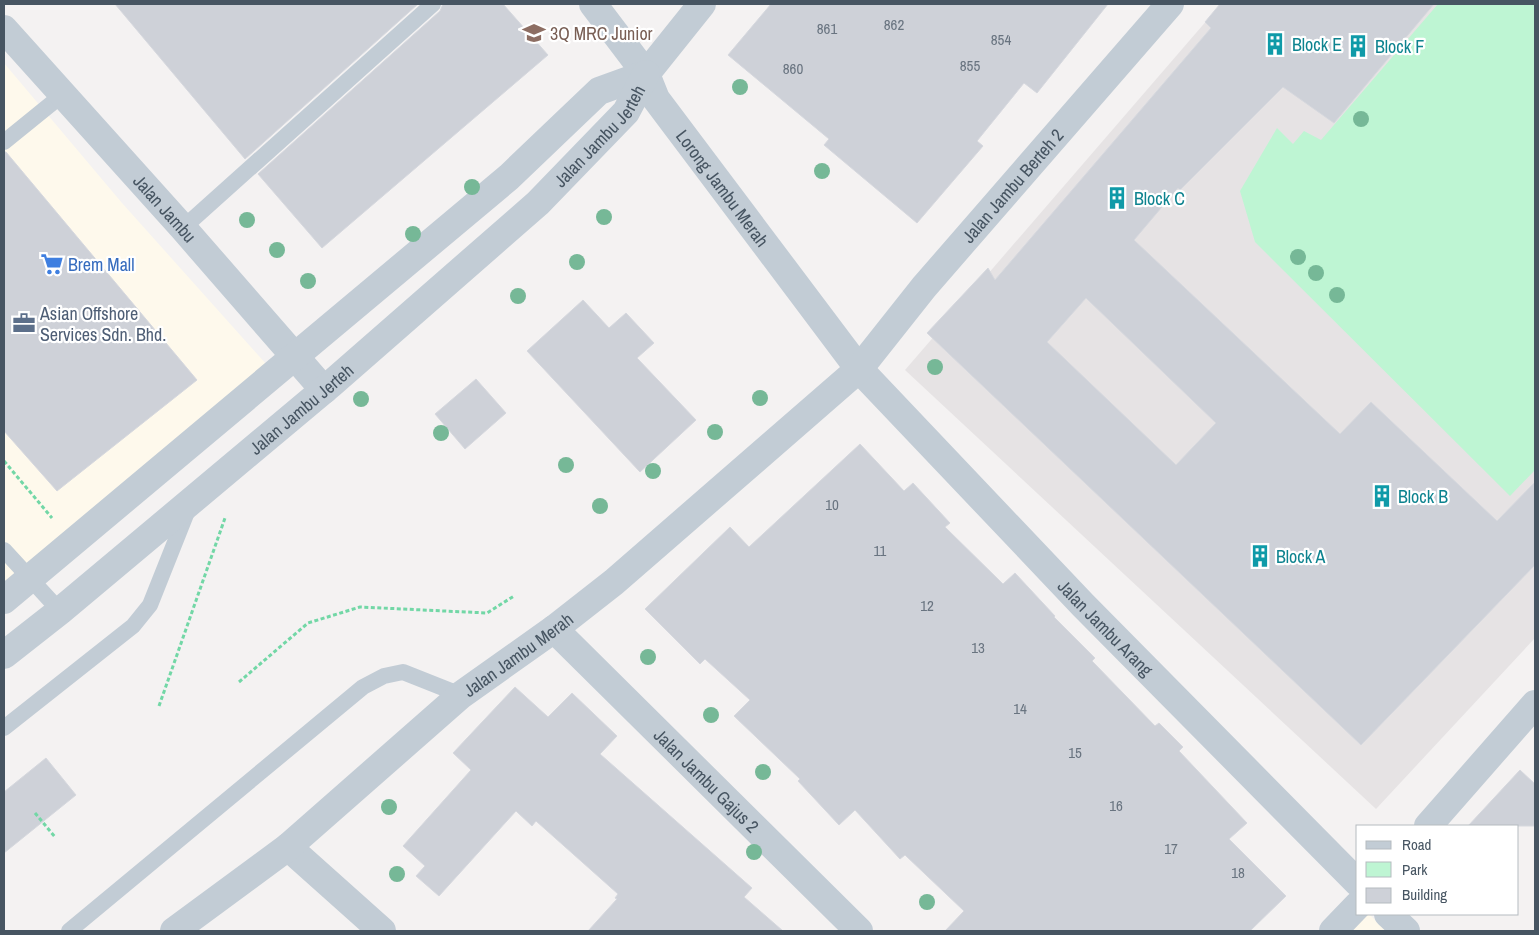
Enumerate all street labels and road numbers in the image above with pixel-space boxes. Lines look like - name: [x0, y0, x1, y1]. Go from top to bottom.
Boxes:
- street label: Jalan Jambu Jerteh: [548, 80, 651, 192]
- street label: Jalan Jambu Berteh 2: [956, 123, 1069, 248]
- street label: Lorong Jambu Merah: [671, 124, 775, 252]
- street label: Jalan Jambu: [128, 169, 202, 248]
- street label: Jalan Jambu Jerteh: [244, 358, 359, 460]
- street label: Jalan Jambu Arang: [1052, 574, 1159, 682]
- street label: Jalan Jambu Merah: [458, 606, 578, 702]
- street label: Jalan Jambu Gajus 2: [649, 723, 765, 838]

